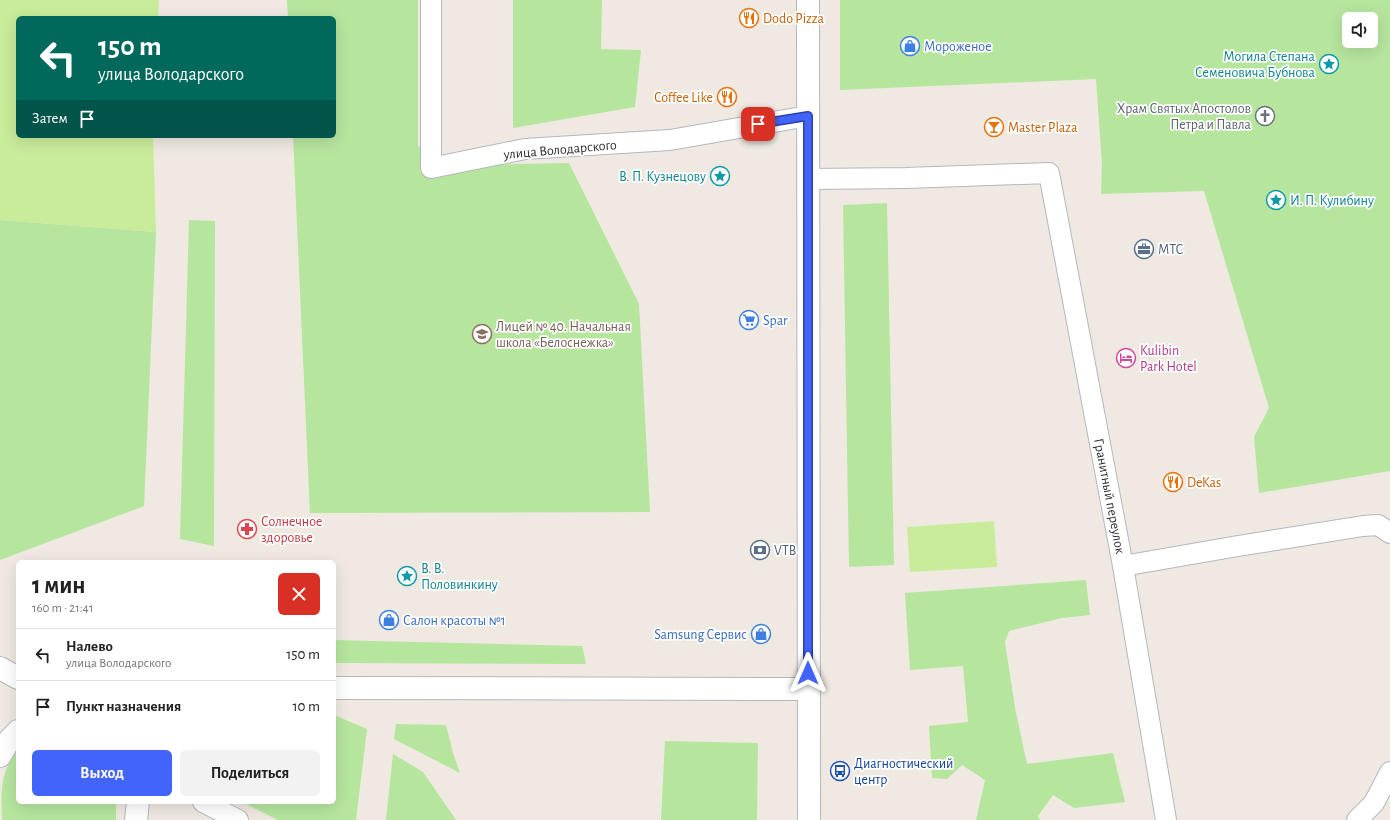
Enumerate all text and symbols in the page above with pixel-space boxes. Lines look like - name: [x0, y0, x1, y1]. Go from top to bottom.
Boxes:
- restaurant icon: Dodo Pizza: [738, 7, 760, 29]
- place label: Dodo Pizza: [763, 12, 825, 26]
- map controls: [1342, 12, 1378, 48]
- button: sound: [1342, 12, 1378, 48]
- icon: left: [32, 32, 84, 84]
- text: 150 m: [98, 33, 162, 61]
- shop icon: Мороженое: [899, 35, 921, 57]
- place label: Мороженое: [924, 40, 992, 54]
- place label: Могила Степана Семеновича Бубнова: [1195, 50, 1316, 80]
- place icon: Могила Степана Семеновича Бубнова: [1318, 53, 1340, 75]
- text: улица Володарского: [98, 66, 244, 84]
- restaurant icon: Coffee Like: [716, 86, 738, 108]
- place label: Coffee Like: [654, 91, 713, 105]
- place label: Храм Святых Апостолов Петра и Павла: [1117, 102, 1252, 132]
- church icon: Храм Святых Апостолов Петра и Павла: [1254, 105, 1276, 127]
- pin: [741, 107, 775, 141]
- icon: arrive: [76, 108, 98, 130]
- text: Затем: [32, 111, 68, 126]
- icon: arrive: [747, 113, 769, 135]
- bar icon: Master Plaza: [983, 116, 1005, 138]
- place label: Master Plaza: [1008, 121, 1078, 135]
- street label: улица Володарского: [502, 138, 617, 162]
- place icon: В. П. Кузнецову: [709, 165, 731, 187]
- place label: В. П. Кузнецову: [619, 170, 706, 184]
- place icon: И. П. Кулибину: [1265, 189, 1287, 211]
- place label: И. П. Кулибину: [1290, 194, 1374, 208]
- office icon: МТС: [1133, 238, 1155, 260]
- place label: МТС: [1158, 243, 1184, 257]
- supermarket icon: Spar: [738, 309, 760, 331]
- place label: Spar: [763, 314, 788, 328]
- place label: Лицей № 40. Начальная школа «Белоснежка»: [496, 320, 631, 350]
- school or university icon: Лицей № 40. Начальная школа «Белоснежка»: [471, 323, 493, 345]
- place label: Kulibin Park Hotel: [1140, 344, 1197, 374]
- hotel icon: Kulibin Park Hotel: [1115, 347, 1137, 369]
- street label: Гранитный переулок: [1091, 437, 1127, 556]
- restaurant icon: DeKas: [1162, 471, 1184, 493]
- place label: DeKas: [1187, 476, 1221, 490]
- place label: Солнечное здоровье: [261, 515, 323, 545]
- pharmacy icon: Солнечное здоровье: [236, 518, 258, 540]
- bank icon: VTB: [749, 539, 771, 561]
- place label: VTB: [774, 544, 796, 558]
- place label: В. В. Половинкину: [421, 562, 498, 592]
- place icon: В. В. Половинкину: [396, 565, 418, 587]
- button: close: [278, 573, 320, 615]
- text: 1 мин: [32, 574, 86, 598]
- text: 160 m · 21:41: [32, 602, 93, 615]
- shop icon: Салон красоты №1: [378, 609, 400, 631]
- place label: Салон красоты №1: [403, 614, 506, 628]
- shop icon: Samsung Сервис: [750, 623, 772, 645]
- place label: Samsung Сервис: [654, 628, 747, 642]
- text: Налево: [66, 639, 113, 654]
- icon: left: [32, 644, 54, 666]
- text: 150 m: [286, 647, 320, 662]
- position arrow: [787, 652, 829, 694]
- text: улица Володарского: [66, 657, 171, 670]
- icon: arrive: [32, 696, 54, 718]
- text: Пункт назначения: [66, 699, 181, 714]
- text: 10 m: [292, 699, 320, 714]
- button: Выход: [32, 750, 172, 796]
- button: Поделиться: [180, 750, 320, 796]
- place label: Диагностический центр: [854, 757, 953, 787]
- bus stop icon: Диагностический центр: [829, 760, 851, 782]

